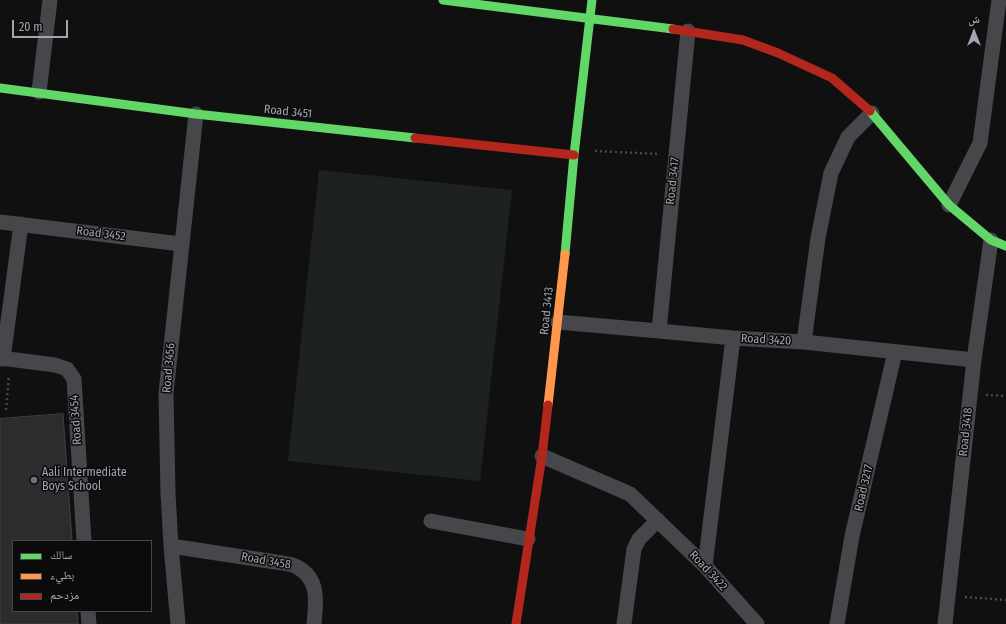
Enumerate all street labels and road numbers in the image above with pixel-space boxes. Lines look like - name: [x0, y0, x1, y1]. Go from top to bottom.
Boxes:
- street label: Road 3451: [263, 102, 313, 122]
- street label: Road 3417: [663, 157, 683, 205]
- street label: Road 3452: [76, 224, 126, 244]
- street label: Road 3413: [537, 286, 557, 336]
- street label: Road 3420: [741, 331, 791, 349]
- street label: Road 3456: [160, 342, 178, 394]
- street label: Road 3454: [67, 395, 85, 445]
- street label: Road 3418: [956, 407, 976, 457]
- street label: Road 3217: [852, 463, 876, 513]
- street label: Road 3422: [686, 548, 730, 594]
- street label: Road 3458: [240, 550, 292, 572]

